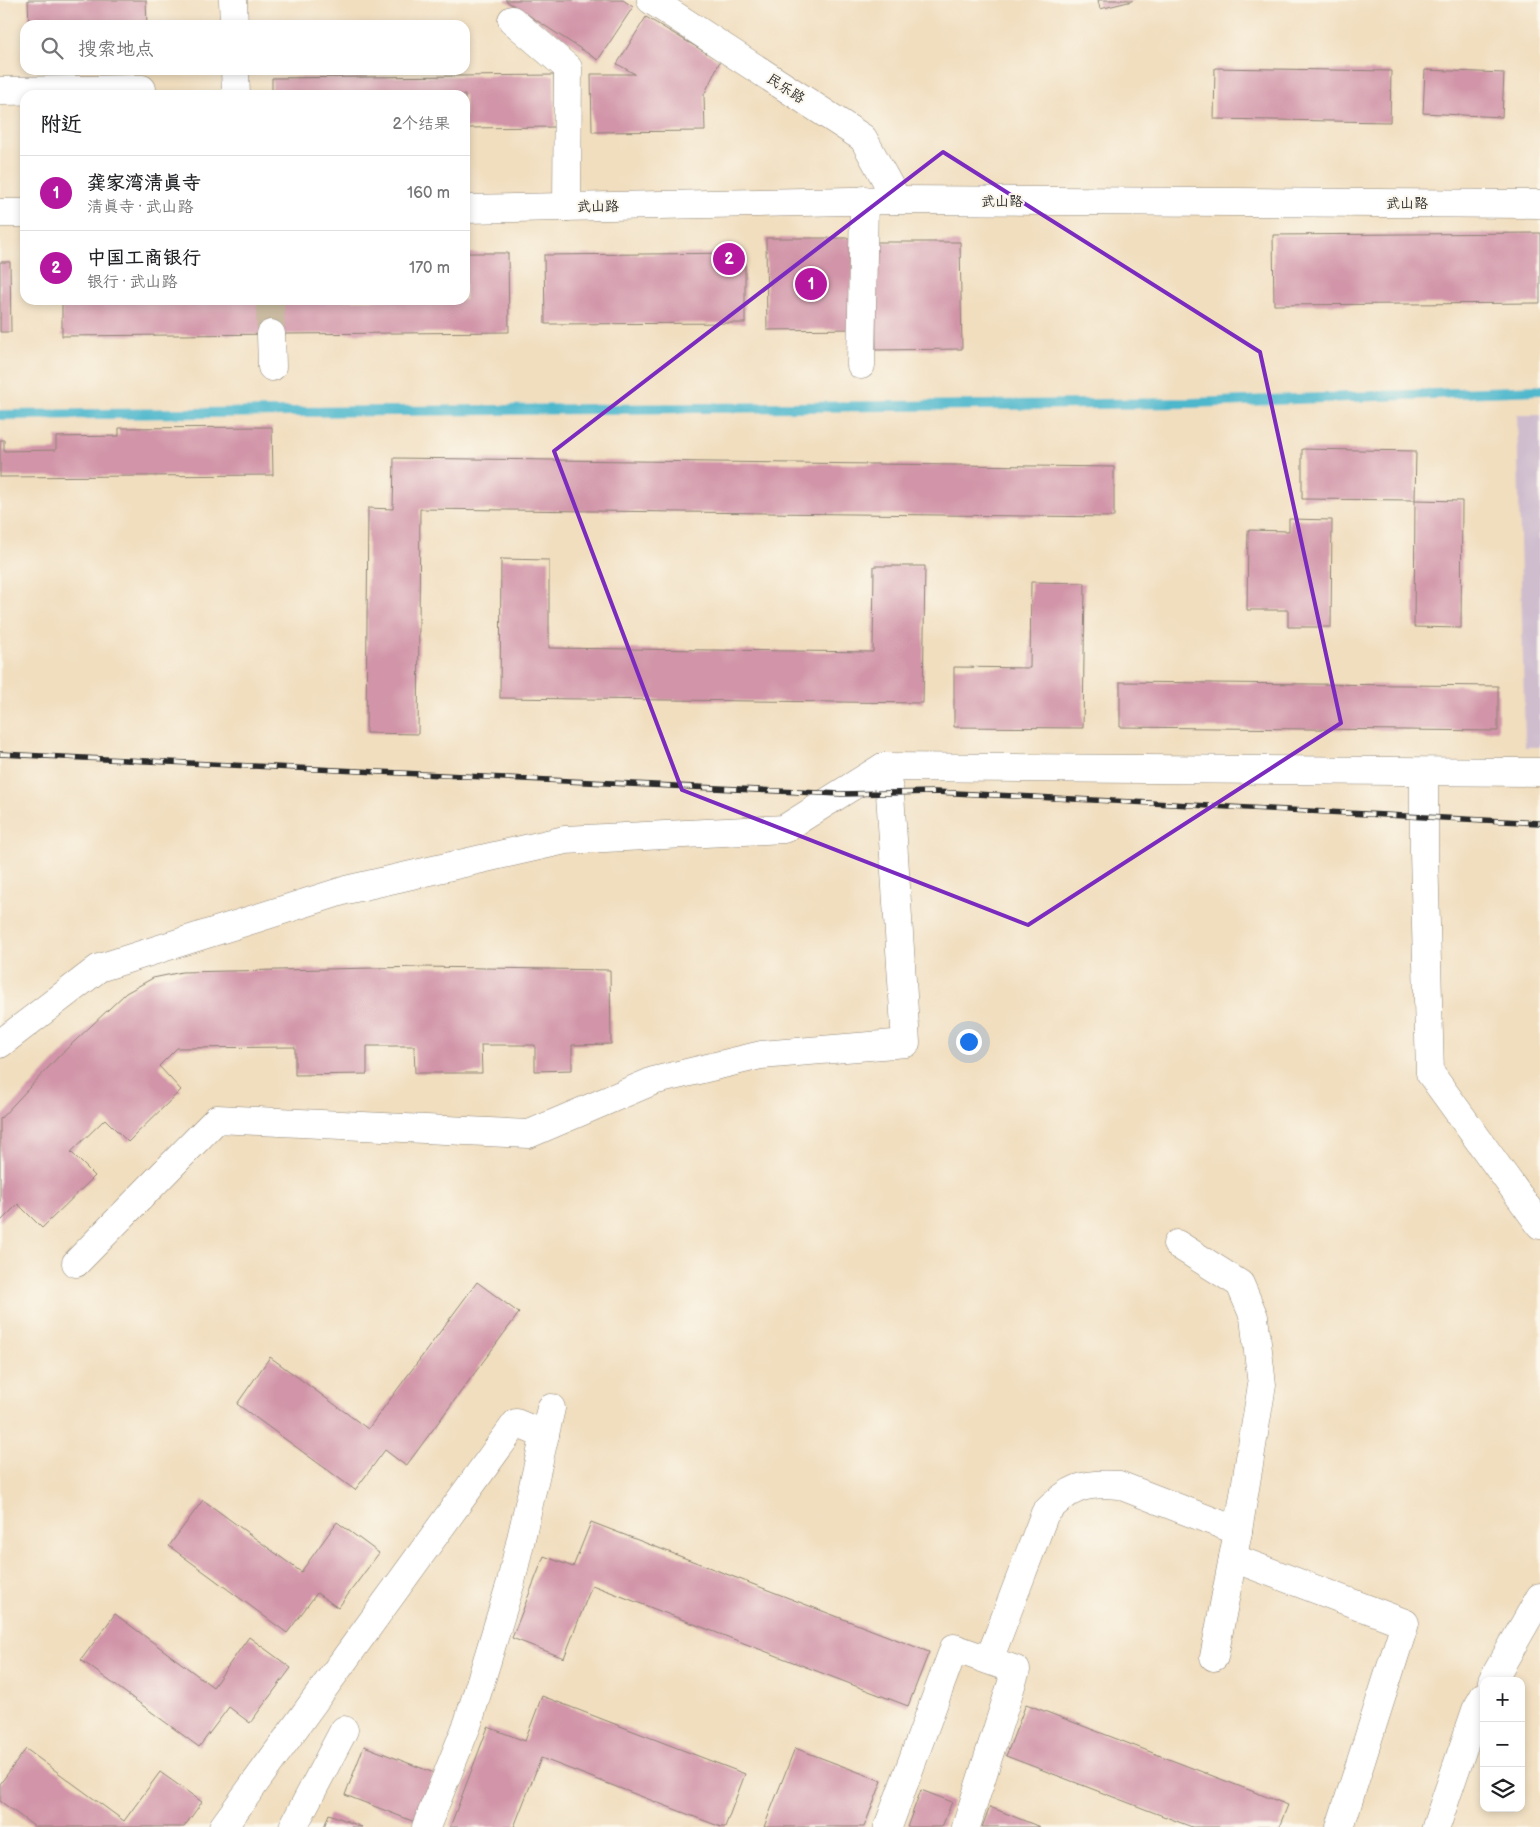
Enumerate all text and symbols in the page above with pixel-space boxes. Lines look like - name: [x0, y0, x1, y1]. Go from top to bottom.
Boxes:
- search box: [20, 20, 470, 75]
- icon: search: [38, 34, 66, 62]
- text: 搜索地点: [78, 38, 154, 61]
- street label: 民乐路: [763, 70, 808, 107]
- text: 附近: [40, 112, 82, 137]
- text: 2个结果: [393, 115, 450, 134]
- text: 龚家湾清真寺: [87, 172, 201, 195]
- text: 1: [53, 184, 59, 203]
- text: 160 m: [407, 184, 450, 203]
- street label: 武山路: [981, 193, 1023, 210]
- street label: 武山路: [1386, 195, 1428, 212]
- text: 清真寺 · 武山路: [87, 198, 193, 217]
- street label: 武山路: [577, 198, 619, 215]
- pin: 2: [713, 240, 745, 278]
- text: 中国工商银行: [87, 247, 201, 270]
- text: 2: [51, 259, 61, 278]
- text: 170 m: [409, 259, 450, 278]
- pin: 1: [795, 265, 827, 303]
- text: 银行 · 武山路: [87, 273, 177, 292]
- your location: [956, 1029, 982, 1055]
- map controls: [1480, 1677, 1525, 1812]
- button: +: [1480, 1677, 1525, 1722]
- button: −: [1480, 1722, 1525, 1767]
- button: layers: [1480, 1767, 1525, 1812]

